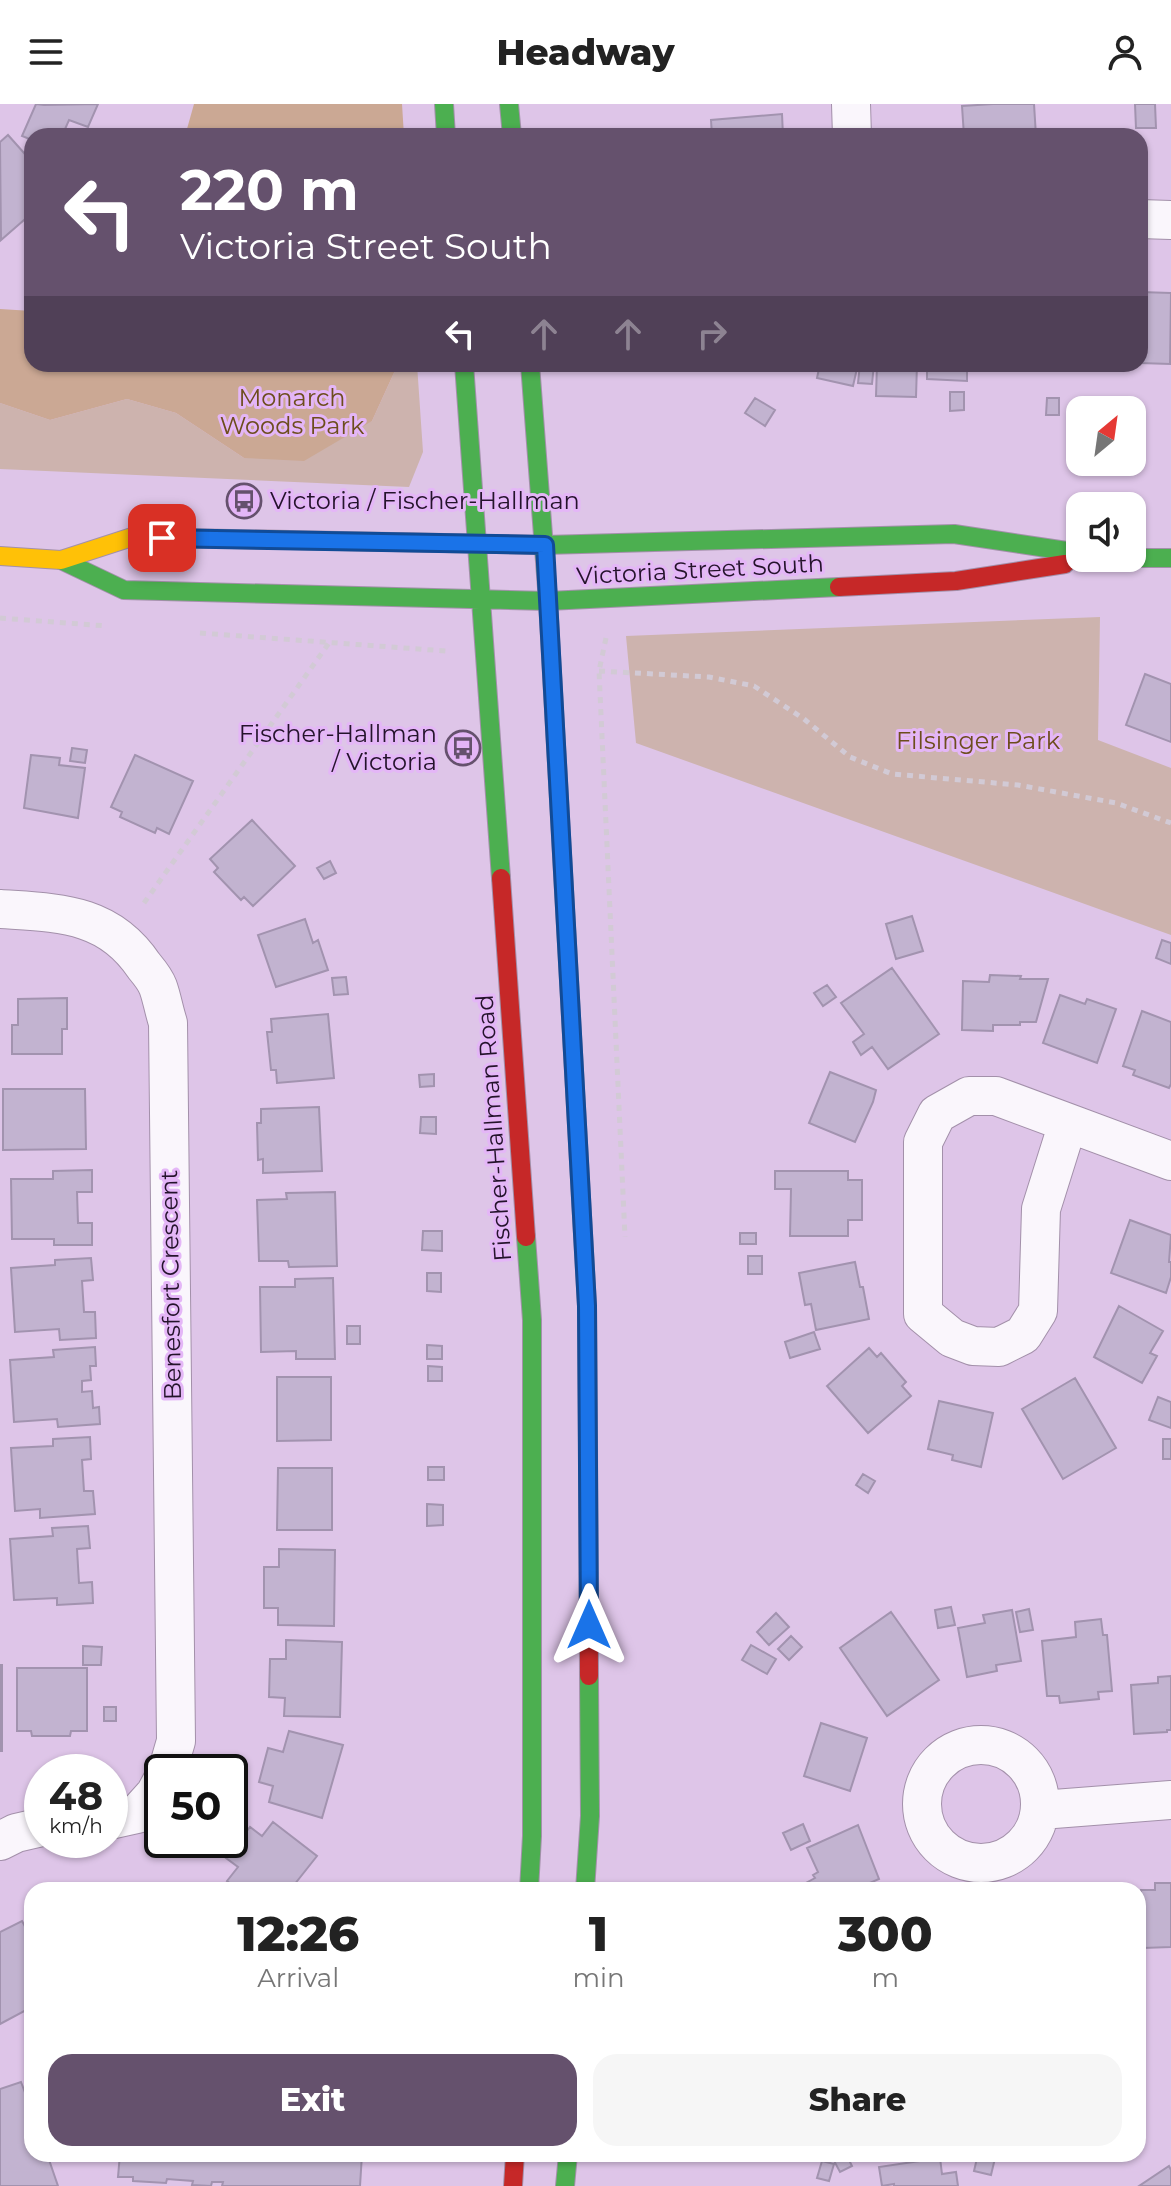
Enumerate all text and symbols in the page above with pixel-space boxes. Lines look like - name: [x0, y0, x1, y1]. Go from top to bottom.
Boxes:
- icon: menu: [24, 30, 68, 74]
- text: Headway: [497, 30, 675, 74]
- icon: person: [1103, 30, 1147, 74]
- text: 220 m: [180, 156, 359, 224]
- icon: left: [48, 160, 152, 264]
- text: Victoria Street South: [180, 224, 552, 268]
- icon: left: [438, 312, 482, 356]
- icon: ahead: [522, 312, 566, 356]
- icon: ahead: [606, 312, 650, 356]
- icon: right: [690, 312, 734, 356]
- park label: Monarch Woods Park: [220, 383, 365, 440]
- north arrow: [1066, 396, 1146, 476]
- map controls: [1066, 396, 1146, 572]
- bus stop icon: Victoria / Fischer-Hallman: [225, 482, 263, 520]
- place label: Victoria / Fischer-Hallman: [270, 486, 580, 515]
- button: sound: [1066, 492, 1146, 572]
- pin: [128, 504, 196, 572]
- icon: arrive: [140, 516, 184, 560]
- street label: Victoria Street South: [575, 549, 825, 590]
- place label: Fischer-Hallman / Victoria: [239, 719, 437, 776]
- park label: Filsinger Park: [896, 726, 1061, 755]
- bus stop icon: Fischer-Hallman / Victoria: [444, 729, 482, 767]
- street label: Fischer-Hallman Road: [470, 994, 517, 1262]
- street label: Benesfort Crescent: [154, 1169, 187, 1400]
- position arrow: [547, 1583, 631, 1667]
- speed limit sign: 50: [144, 1754, 248, 1858]
- text: 48: [49, 1771, 103, 1820]
- text: km/h: [49, 1814, 103, 1838]
- text: 12:26: [237, 1905, 359, 1963]
- text: 1: [589, 1905, 608, 1963]
- text: 300: [838, 1905, 933, 1963]
- text: Arrival: [257, 1962, 339, 1994]
- text: min: [572, 1962, 625, 1994]
- text: m: [871, 1962, 899, 1994]
- button: Exit: [48, 2054, 577, 2146]
- button: Share: [593, 2054, 1122, 2146]

